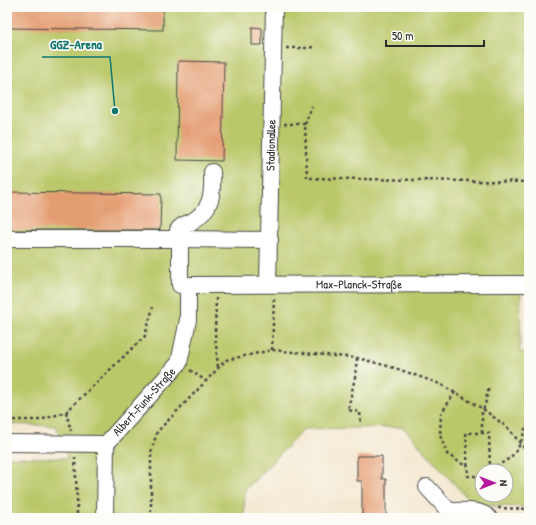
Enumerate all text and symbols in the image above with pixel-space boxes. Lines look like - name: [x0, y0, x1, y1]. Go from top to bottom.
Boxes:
- scale bar: [386, 22, 484, 48]
- text: 50 m: [392, 27, 413, 44]
- callout: GGZ-Arena: [42, 32, 110, 57]
- text: GGZ-Arena: [50, 35, 103, 53]
- street label: Stadionallee: [261, 119, 280, 171]
- street label: Max-Planck-Straße: [316, 275, 402, 293]
- street label: Albert-Funk-Straße: [108, 363, 179, 439]
- north arrow: [474, 463, 514, 503]
- text: N: [497, 480, 511, 486]

